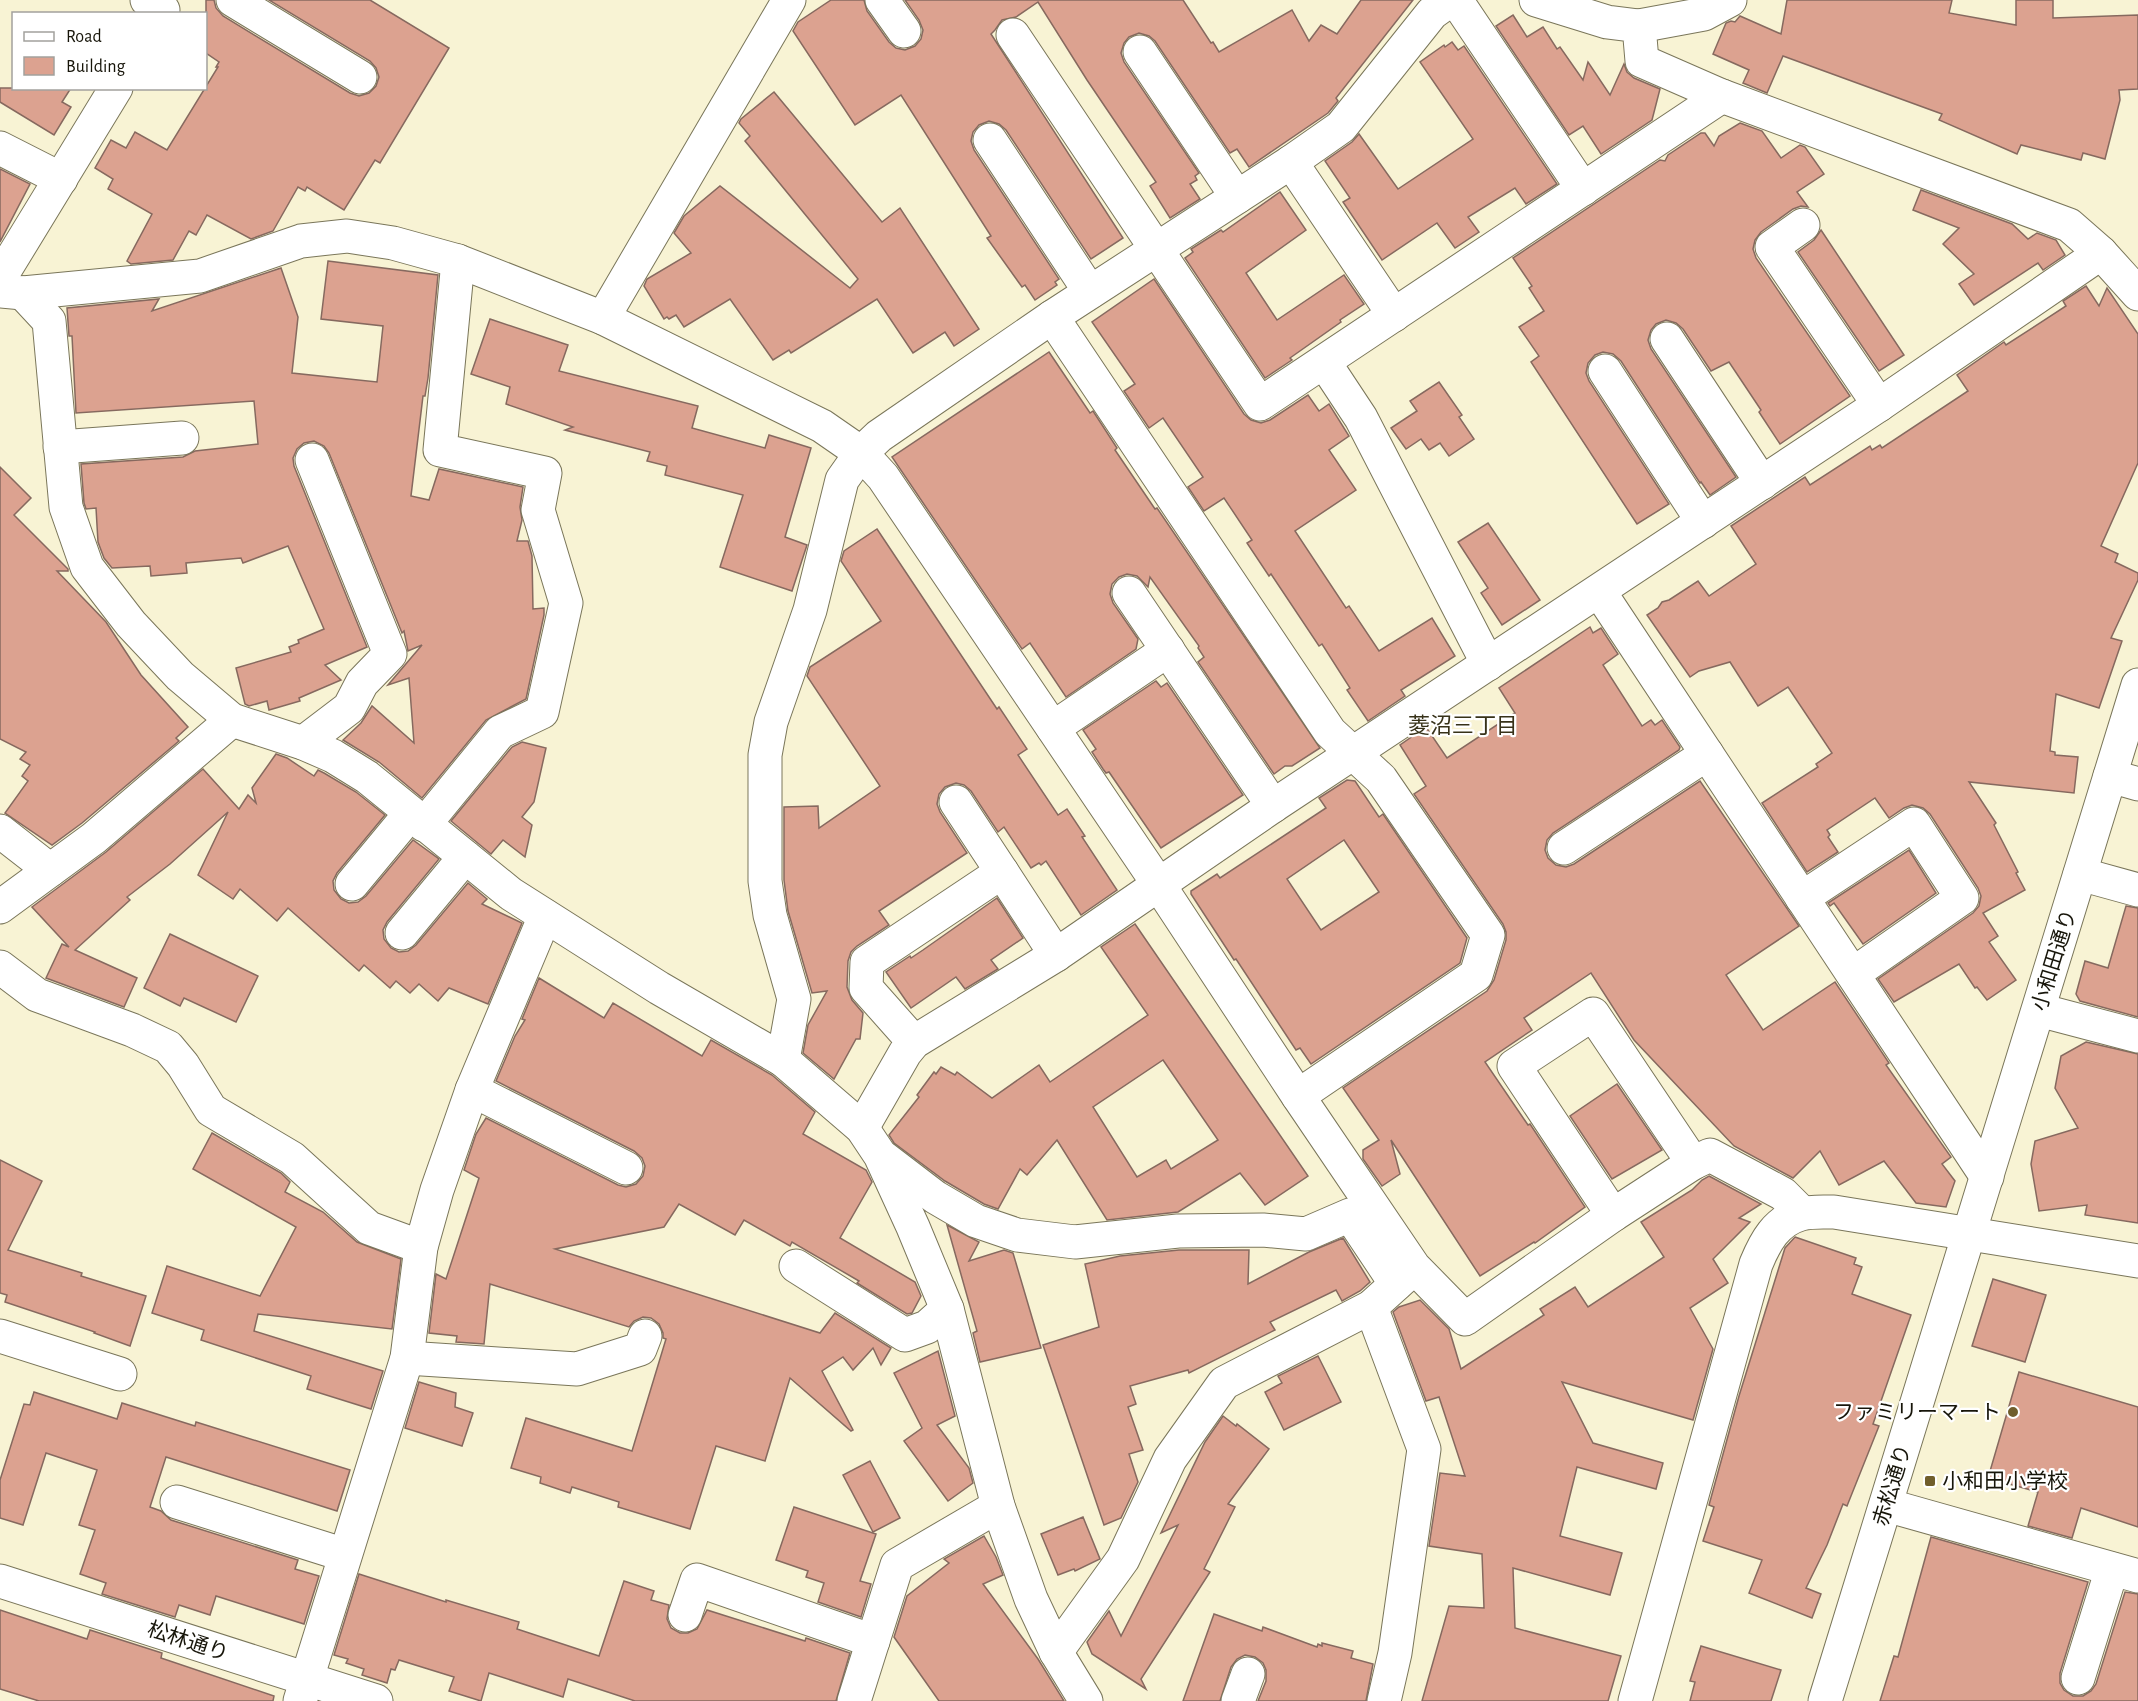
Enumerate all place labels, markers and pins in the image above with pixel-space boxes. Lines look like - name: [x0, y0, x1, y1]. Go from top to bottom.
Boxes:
- place label: ファミリーマート: [1833, 1402, 2001, 1423]
- marker: ファミリーマート: [2006, 1405, 2020, 1419]
- place label: 小和田小学校: [1942, 1470, 2068, 1492]
- marker: 小和田小学校: [1923, 1474, 1937, 1488]

